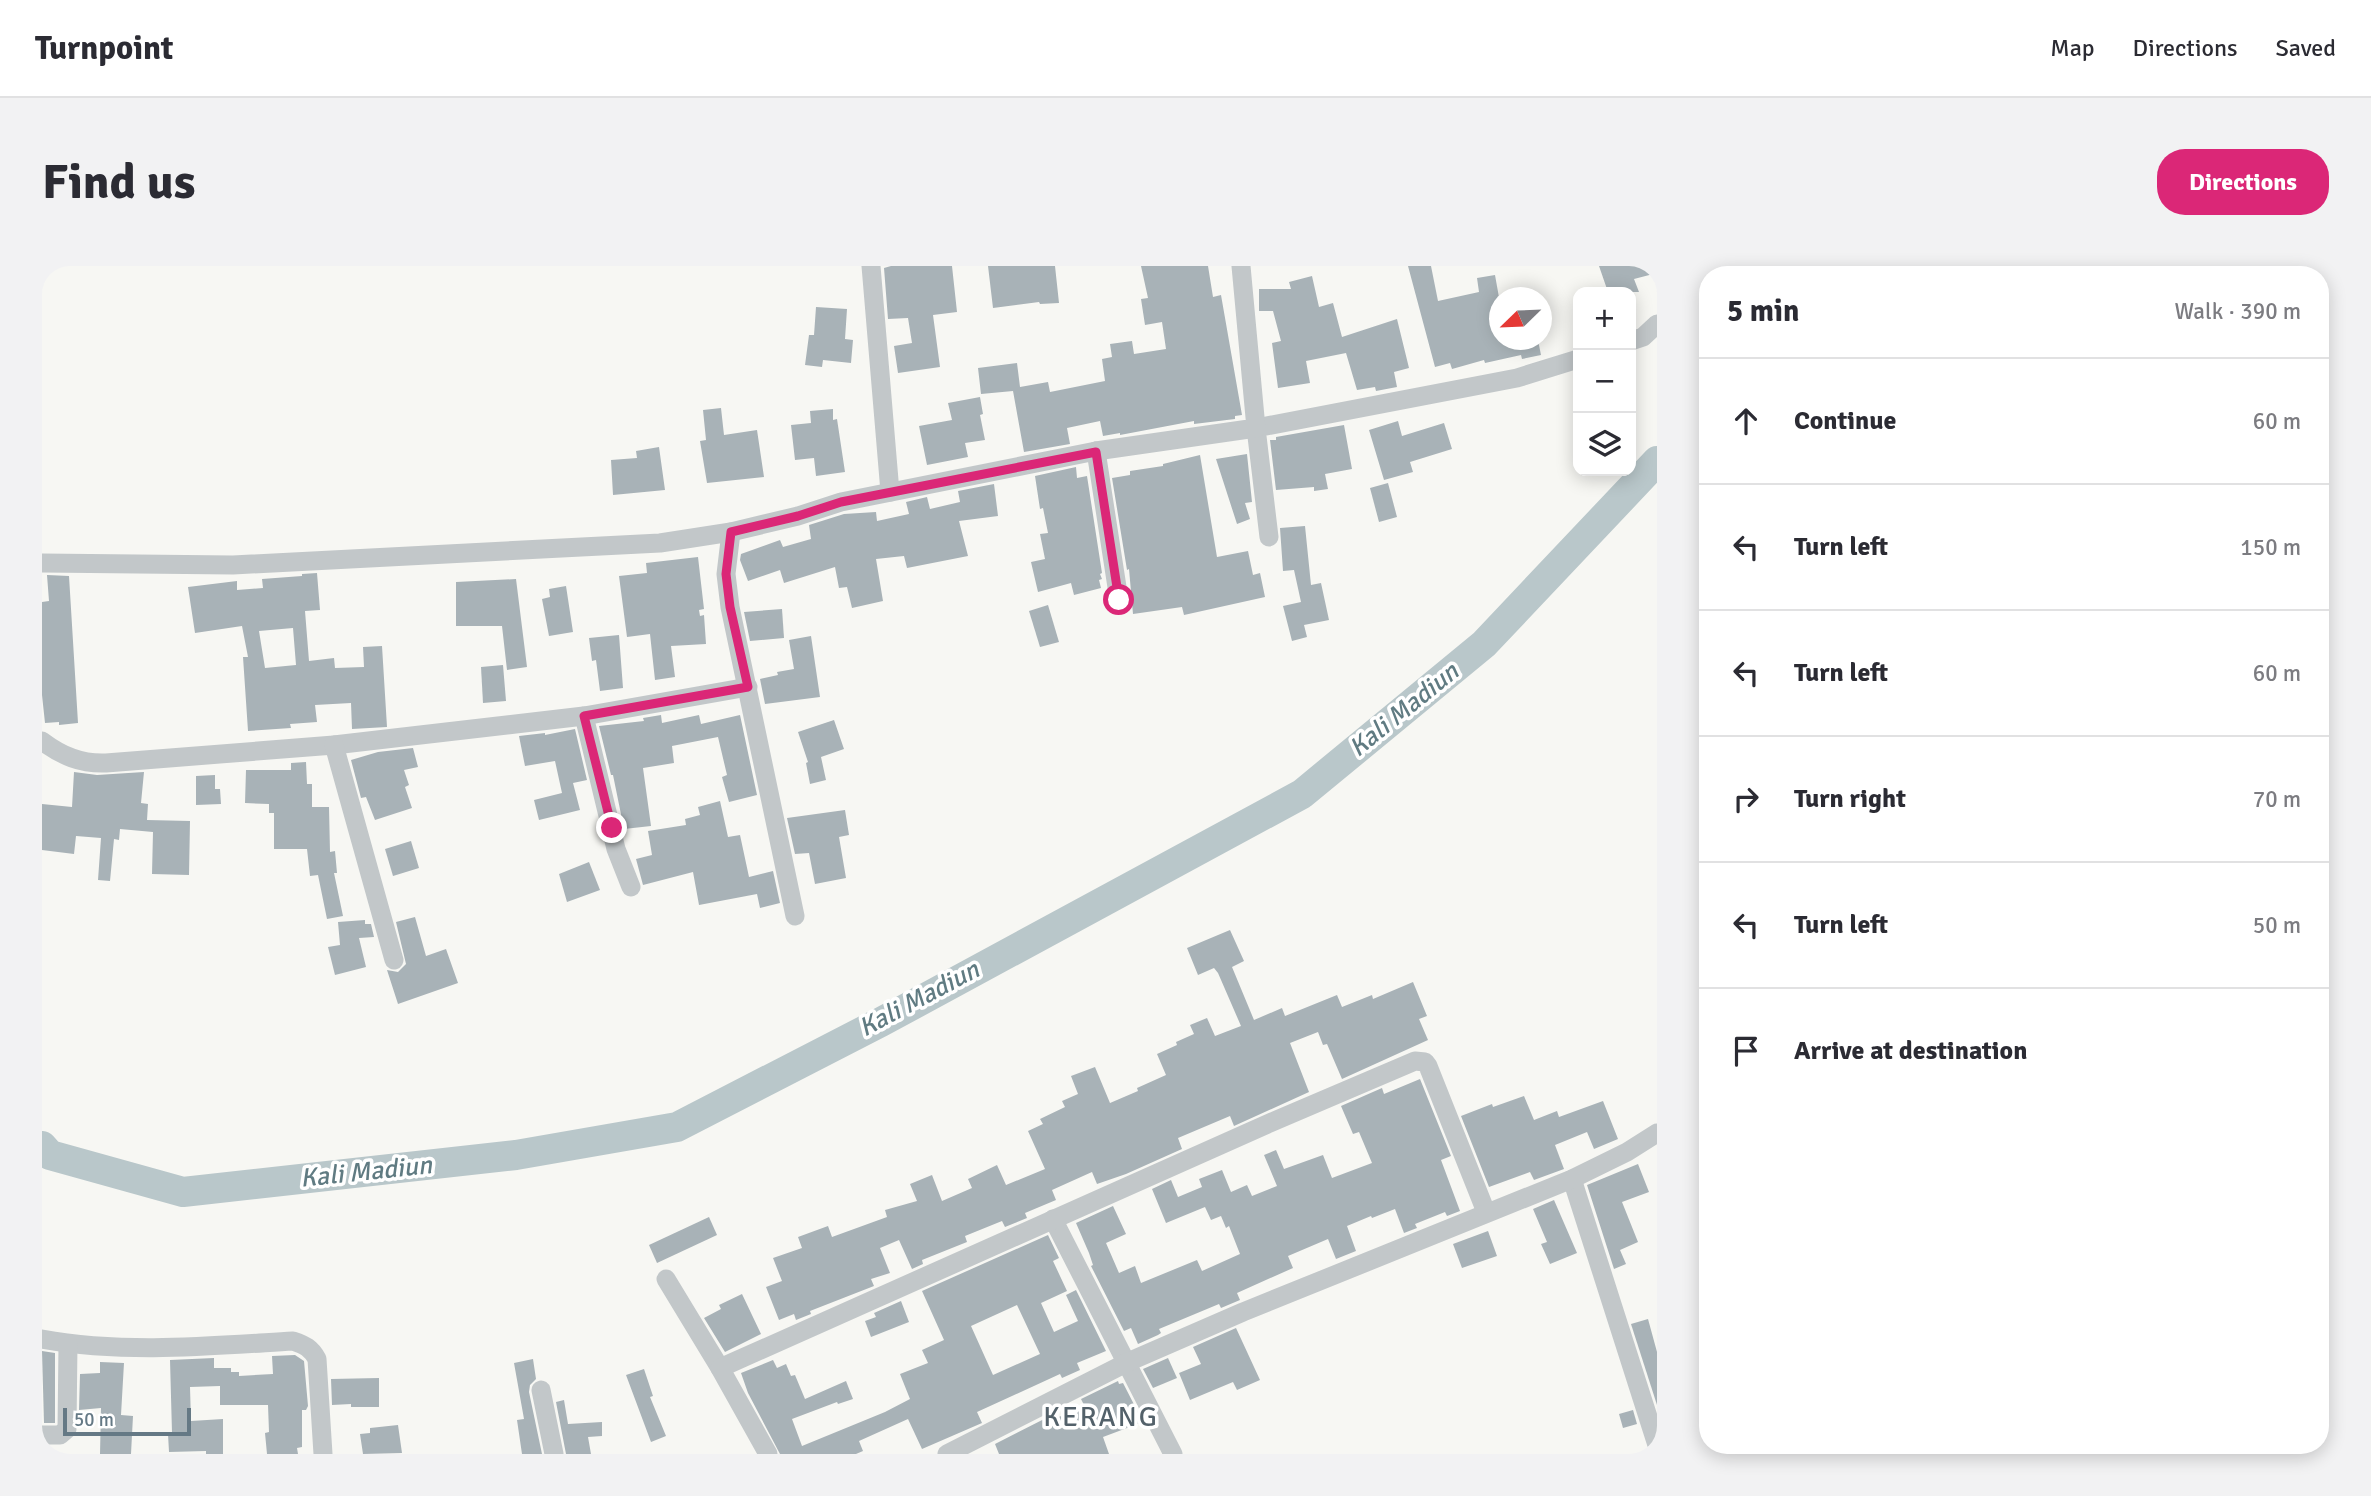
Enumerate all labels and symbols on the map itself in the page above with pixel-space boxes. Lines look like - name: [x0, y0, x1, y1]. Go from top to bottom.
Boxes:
- north arrow: [1489, 287, 1552, 350]
- route start: [1103, 584, 1134, 615]
- water label: Kali Madiun: [1343, 655, 1466, 764]
- route end: [596, 812, 627, 843]
- water label: Kali Madiun: [853, 953, 986, 1044]
- water label: Kali Madiun: [299, 1149, 434, 1195]
- district label: KERANG: [1043, 1400, 1159, 1434]
- scale bar: [63, 1405, 191, 1437]

